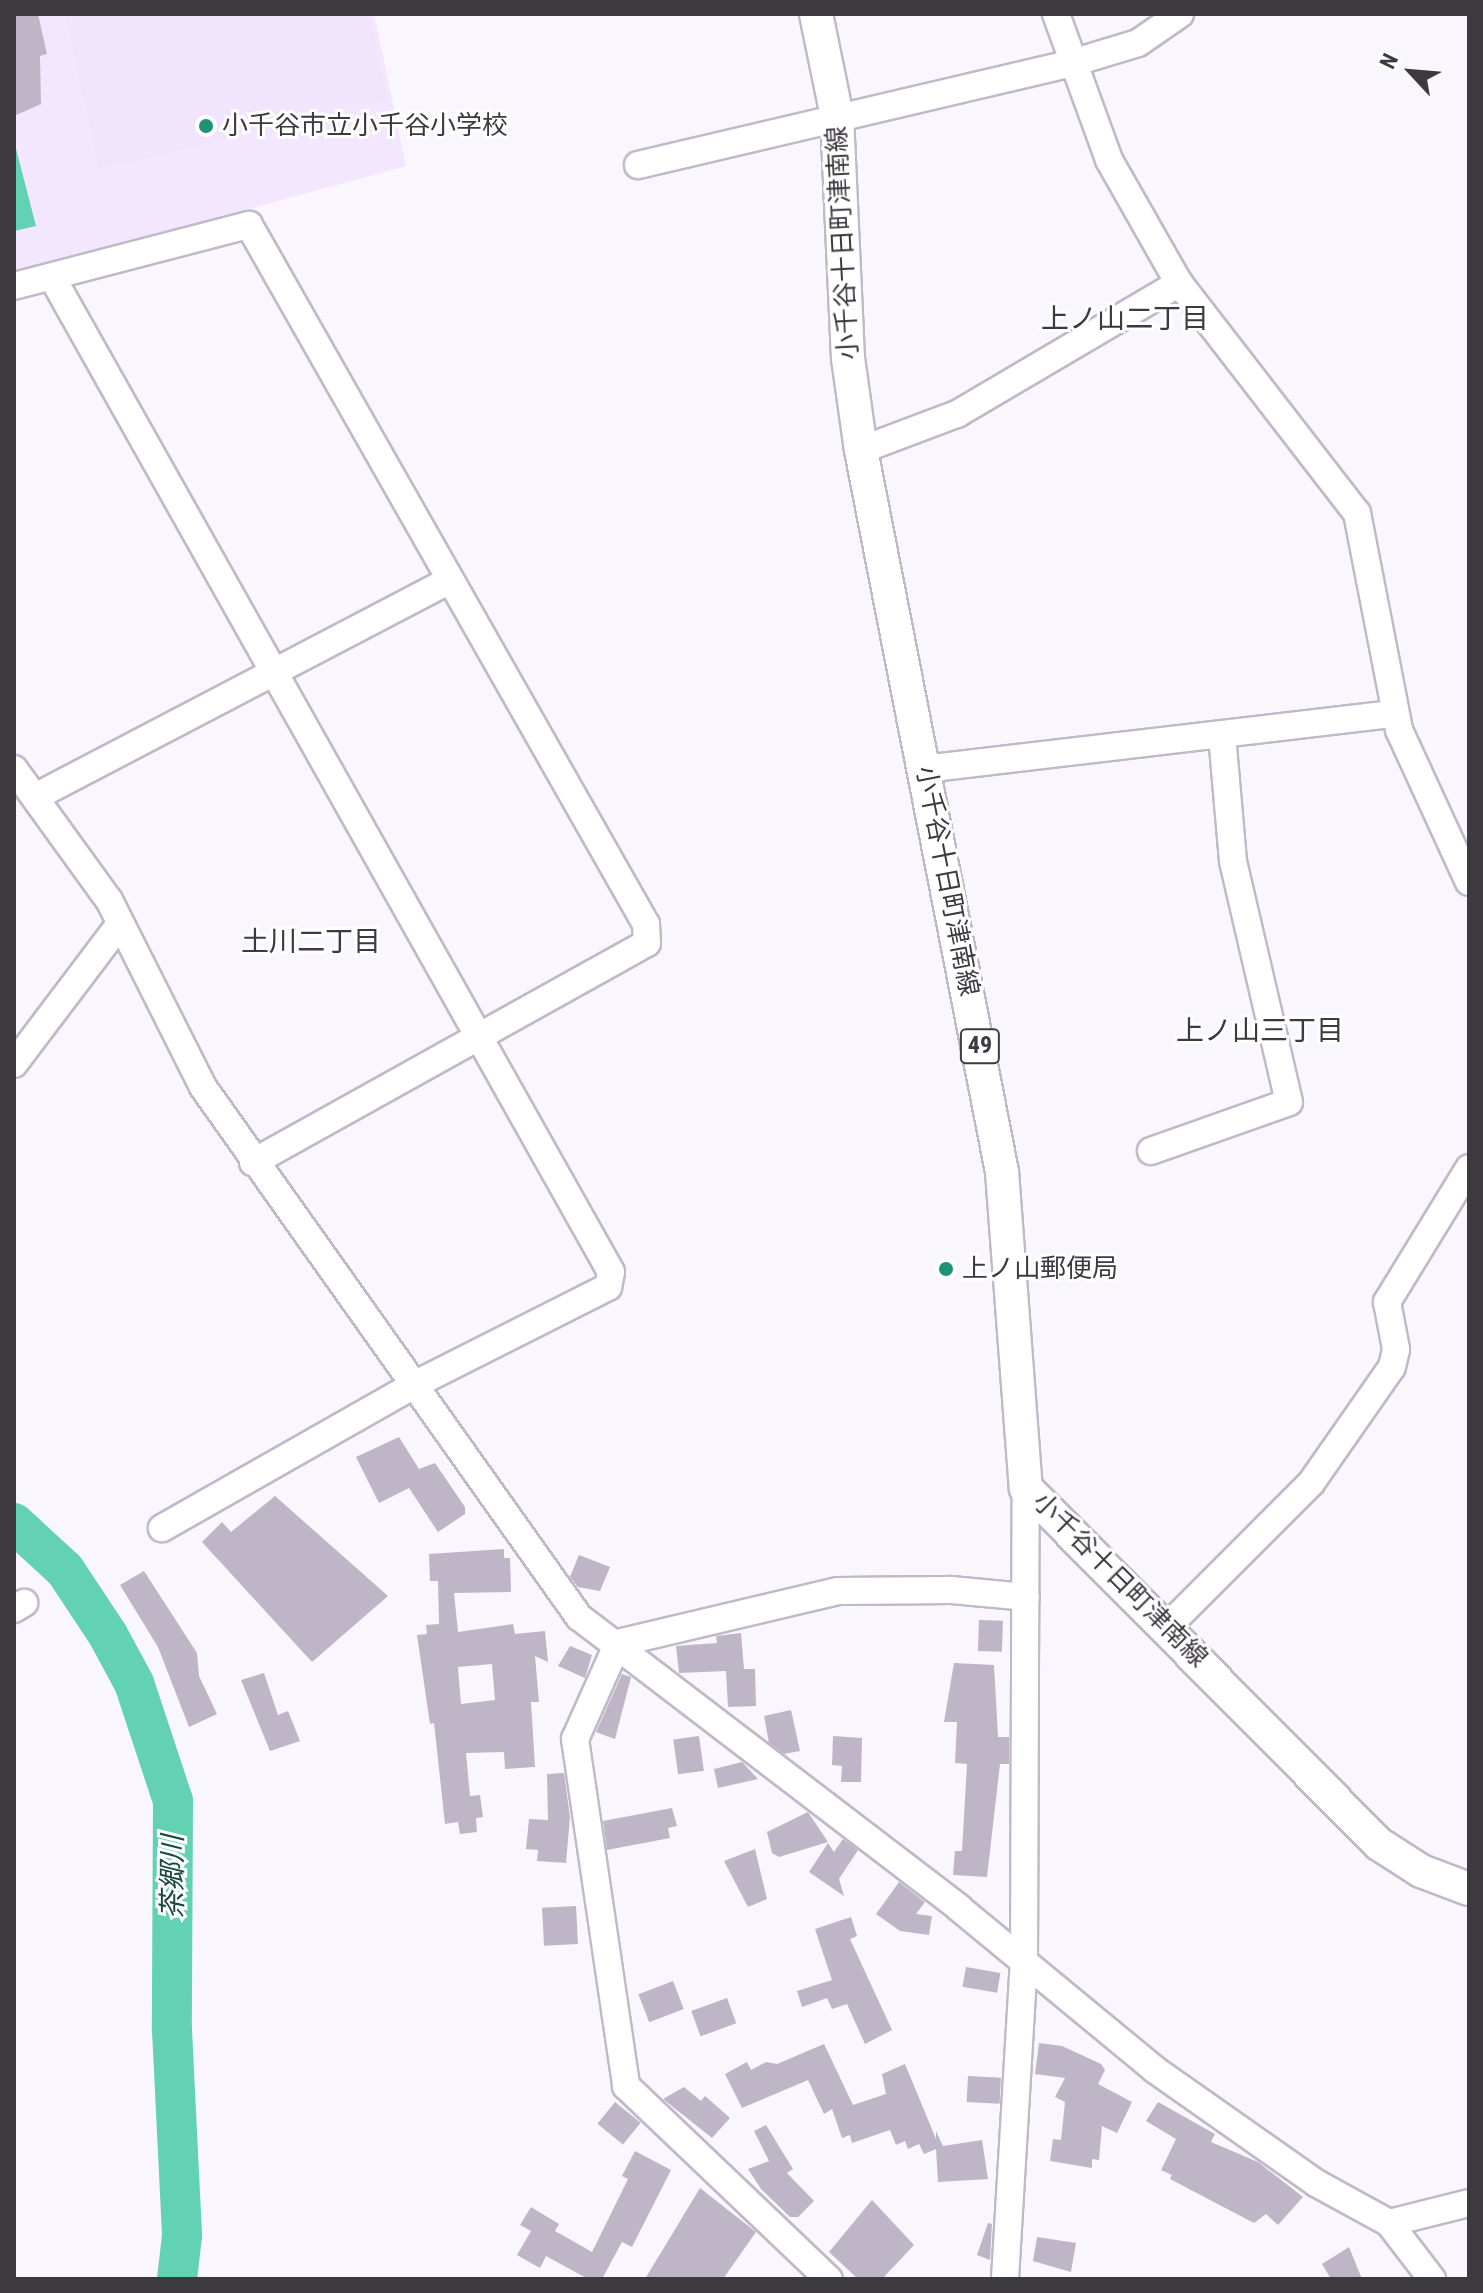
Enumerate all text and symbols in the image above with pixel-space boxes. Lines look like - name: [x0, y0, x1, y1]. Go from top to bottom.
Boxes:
- north arrow: [1371, 32, 1451, 112]
- text: N: [1375, 50, 1403, 73]
- place label: 小千谷市立小千谷小学校: [222, 110, 508, 142]
- marker: 小千谷市立小千谷小学校: [197, 117, 215, 135]
- street label: 小千谷十日町津南線: [821, 125, 865, 361]
- district label: 上ノ山二丁目: [1041, 302, 1209, 336]
- street label: 小千谷十日町津南線: [909, 763, 985, 999]
- district label: 土川二丁目: [241, 925, 381, 959]
- district label: 上ノ山三丁目: [1176, 1014, 1344, 1048]
- road number: 49: [958, 1026, 1002, 1066]
- place label: 上ノ山郵便局: [962, 1253, 1118, 1285]
- marker: 上ノ山郵便局: [937, 1260, 955, 1278]
- street label: 小千谷十日町津南線: [1026, 1486, 1214, 1674]
- water label: 茶郷川: [156, 1835, 190, 1919]

